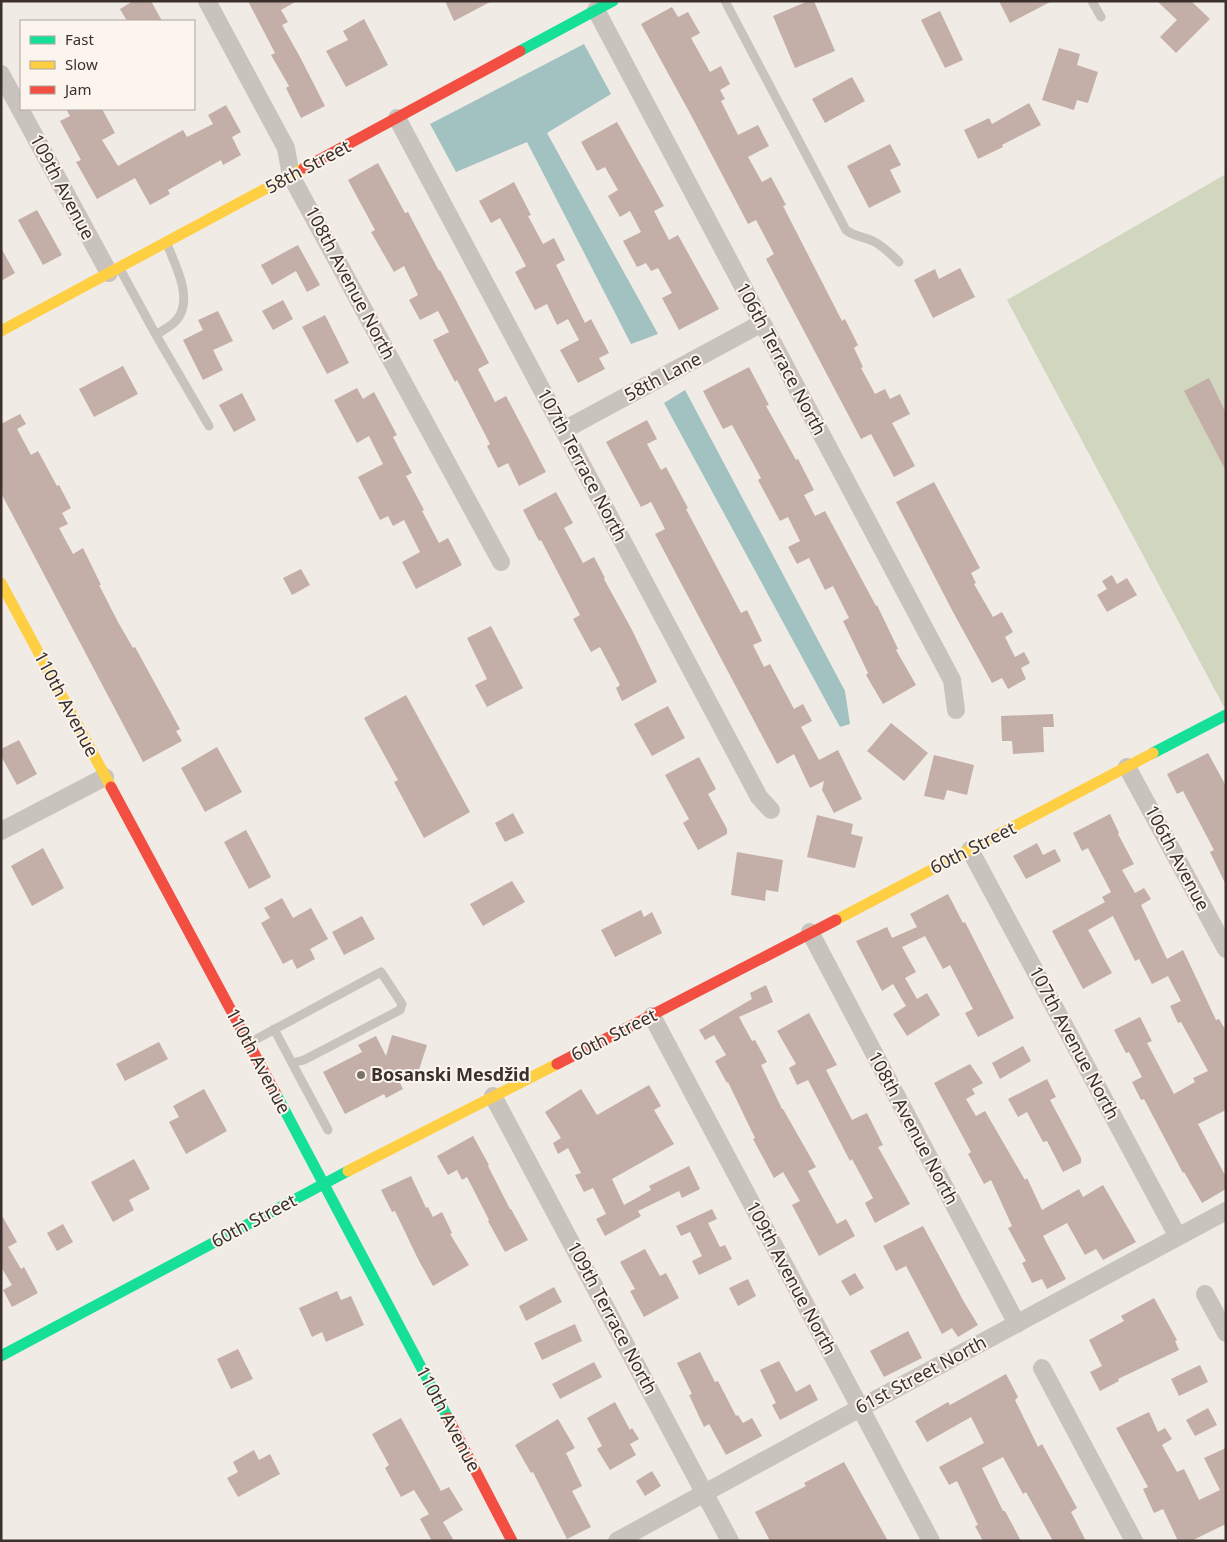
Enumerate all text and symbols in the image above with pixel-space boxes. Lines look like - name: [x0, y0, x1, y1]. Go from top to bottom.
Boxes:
- legend: [20, 20, 195, 110]
- text: Fast: [65, 29, 94, 49]
- text: Slow: [65, 54, 98, 74]
- text: Jam: [63, 79, 92, 99]
- street label: 109th Avenue: [25, 130, 101, 244]
- street label: 58th Street: [261, 133, 355, 199]
- street label: 108th Avenue North: [300, 202, 402, 364]
- street label: 106th Terrace North: [731, 278, 832, 439]
- street label: 58th Lane: [620, 346, 705, 406]
- street label: 107th Terrace North: [532, 384, 633, 545]
- street label: 110th Avenue: [29, 647, 105, 761]
- street label: 106th Avenue: [1140, 801, 1216, 915]
- street label: 60th Street: [926, 815, 1020, 879]
- street label: 107th Avenue North: [1024, 962, 1126, 1124]
- street label: 60th Street: [567, 1002, 661, 1066]
- street label: 110th Avenue: [221, 1004, 297, 1118]
- street label: 108th Avenue North: [863, 1047, 965, 1209]
- place label: Bosanski Mesdžid: [371, 1062, 530, 1086]
- marker: Bosanski Mesdžid: [355, 1069, 367, 1081]
- street label: 60th Street: [207, 1187, 301, 1253]
- street label: 109th Avenue North: [741, 1197, 843, 1359]
- street label: 109th Terrace North: [562, 1237, 663, 1398]
- street label: 61st Street North: [851, 1329, 990, 1419]
- street label: 110th Avenue: [411, 1362, 487, 1476]

